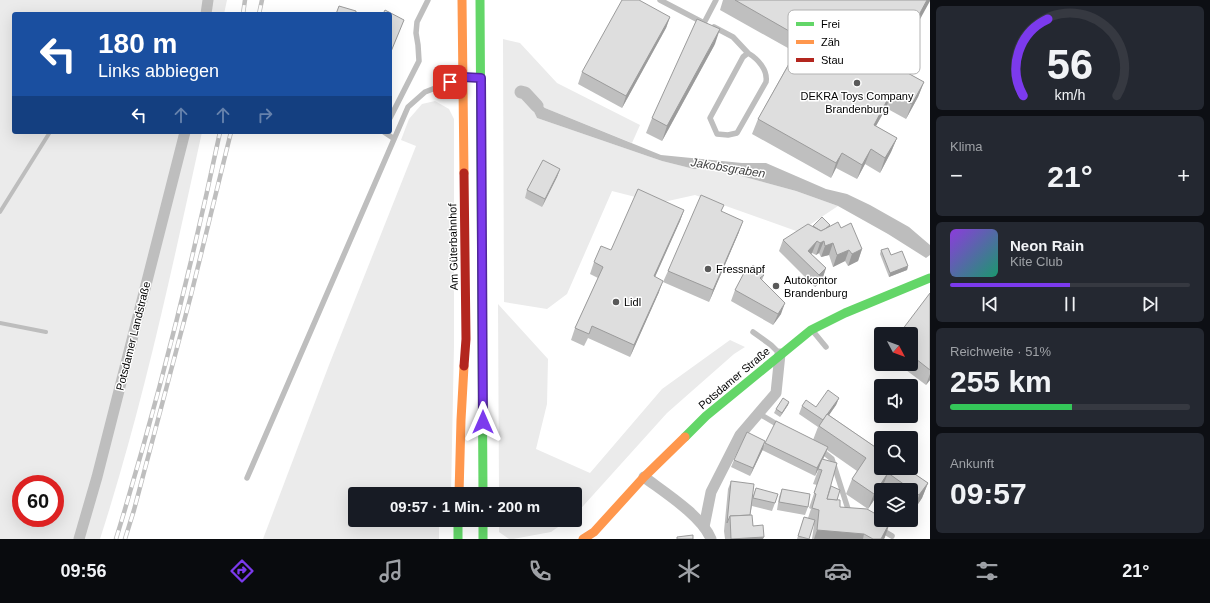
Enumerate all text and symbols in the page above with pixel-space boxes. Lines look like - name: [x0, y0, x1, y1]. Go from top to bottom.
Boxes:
- legend: [788, 10, 920, 74]
- text: Frei: [821, 18, 840, 30]
- icon: left: [32, 28, 84, 80]
- text: 180 m: [98, 28, 177, 59]
- text: Zäh: [821, 36, 840, 48]
- text: 56: [1047, 41, 1093, 88]
- text: Stau: [821, 54, 844, 66]
- text: Links abbiegen: [98, 61, 219, 81]
- pin: [433, 65, 467, 99]
- icon: arrive: [439, 71, 461, 93]
- marker: DEKRA Toys Company Brandenburg: [852, 78, 862, 88]
- text: km/h: [1055, 87, 1086, 103]
- place label: DEKRA Toys Company Brandenburg: [801, 90, 914, 115]
- icon: left: [128, 104, 150, 126]
- icon: ahead: [170, 104, 192, 126]
- icon: ahead: [212, 104, 234, 126]
- icon: right: [254, 104, 276, 126]
- text: Klima: [950, 139, 983, 154]
- water label: Jakobsgraben: [689, 155, 767, 181]
- text: 21°: [1047, 160, 1093, 193]
- text: −: [950, 163, 963, 188]
- text: +: [1177, 163, 1190, 188]
- street label: Am Güterbahnhof: [446, 203, 460, 291]
- text: Neon Rain: [1010, 237, 1084, 254]
- text: Kite Club: [1010, 254, 1063, 269]
- place label: Fressnapf: [716, 263, 766, 275]
- marker: Fressnapf: [703, 264, 713, 274]
- place label: Autokontor Brandenburg: [784, 274, 848, 299]
- street label: Potsdamer Landstraße: [114, 280, 152, 392]
- marker: Autokontor Brandenburg: [771, 281, 781, 291]
- icon: previous: [979, 293, 1001, 315]
- icon: pause: [1059, 293, 1081, 315]
- icon: next: [1139, 293, 1161, 315]
- place label: Lidl: [624, 296, 641, 308]
- marker: Lidl: [611, 297, 621, 307]
- north arrow: [874, 327, 918, 371]
- map controls: [874, 327, 918, 527]
- text: Reichweite · 51%: [950, 344, 1051, 359]
- street label: Potsdamer Straße: [696, 345, 772, 411]
- text: 255 km: [950, 365, 1052, 398]
- button: sound: [874, 379, 918, 423]
- position arrow: [462, 401, 504, 443]
- button: search: [874, 431, 918, 475]
- text: Ankunft: [950, 456, 994, 471]
- speed limit sign: 60: [12, 475, 64, 527]
- text: 09:57: [950, 477, 1027, 510]
- button: layers: [874, 483, 918, 527]
- text: 09:57 · 1 Min. · 200 m: [390, 498, 540, 515]
- icon: directions: [228, 557, 256, 585]
- icon: music: [377, 557, 405, 585]
- icon: phone: [526, 557, 554, 585]
- icon: climate: [675, 557, 703, 585]
- icon: car: [824, 557, 852, 585]
- icon: filters: [973, 557, 1001, 585]
- text: 09:56: [61, 561, 107, 581]
- text: 21°: [1122, 561, 1149, 581]

